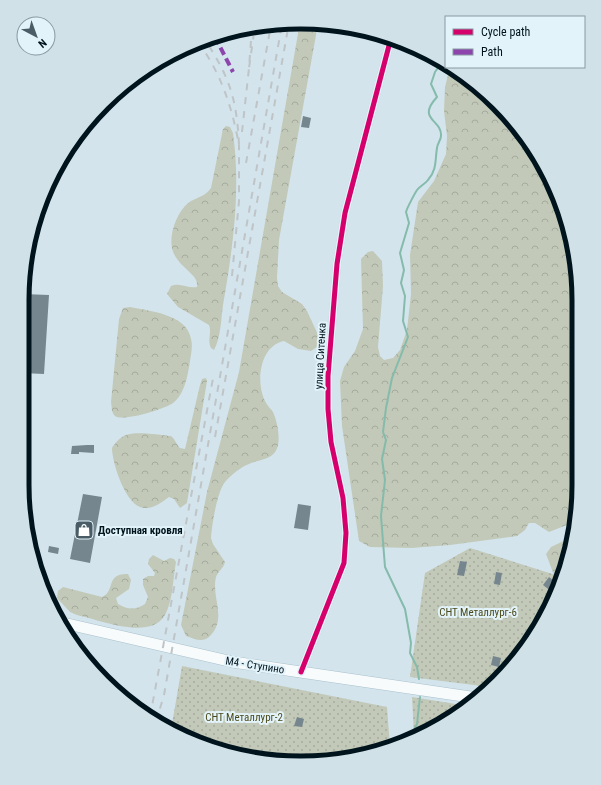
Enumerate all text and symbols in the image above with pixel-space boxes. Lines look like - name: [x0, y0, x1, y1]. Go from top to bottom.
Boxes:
- north arrow: [16, 16, 56, 56]
- legend: [445, 16, 585, 68]
- text: Cycle path: [481, 25, 531, 39]
- text: N: [35, 36, 49, 50]
- text: Path: [481, 45, 503, 59]
- street label: улица Ситенка: [312, 322, 329, 390]
- shop icon: Доступная кровля: [73, 519, 95, 541]
- place label: Доступная кровля: [98, 524, 183, 537]
- park label: СНТ Металлург-6: [439, 606, 517, 619]
- street label: М4 - Ступино: [225, 654, 286, 677]
- park label: СНТ Металлург-2: [205, 711, 283, 724]

